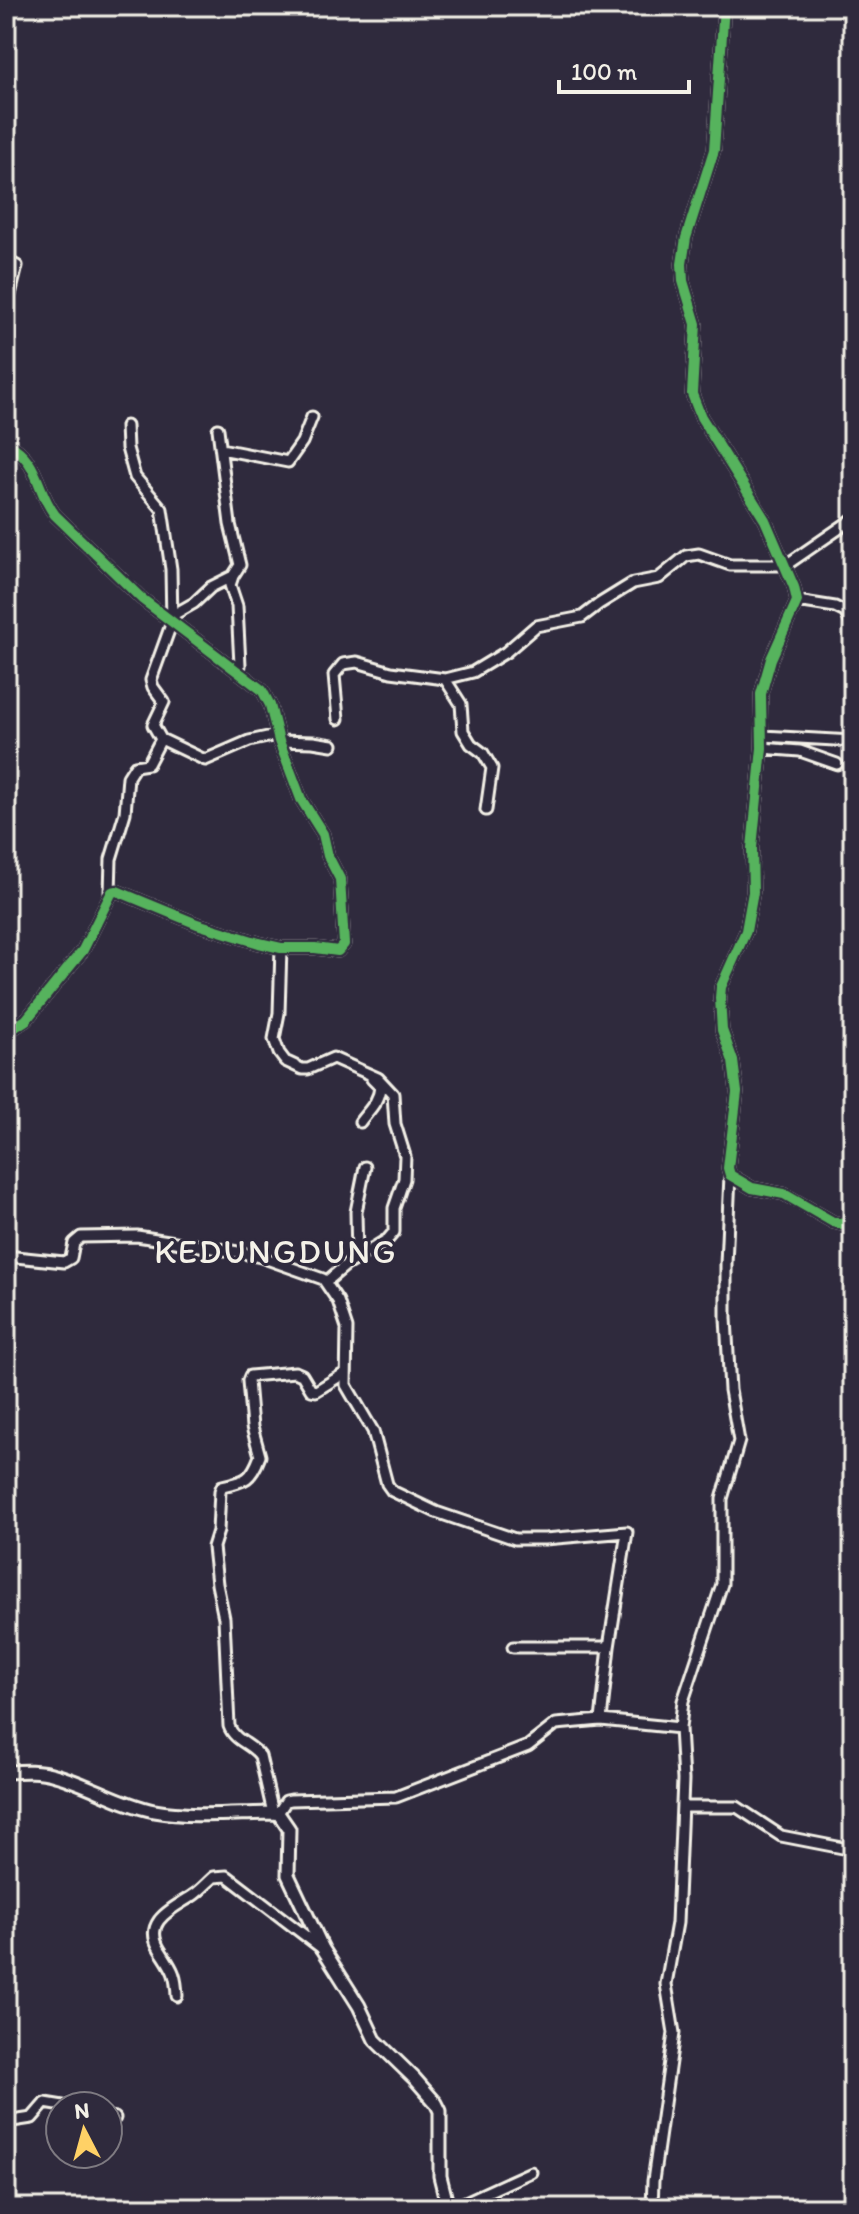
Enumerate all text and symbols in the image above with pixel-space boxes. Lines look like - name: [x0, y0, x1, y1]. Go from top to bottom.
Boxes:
- scale bar: [559, 44, 689, 94]
- text: 100 m: [571, 57, 637, 86]
- district label: KEDUNGDUNG: [154, 1231, 398, 1272]
- north arrow: [44, 2090, 124, 2170]
- text: N: [73, 2096, 91, 2125]

